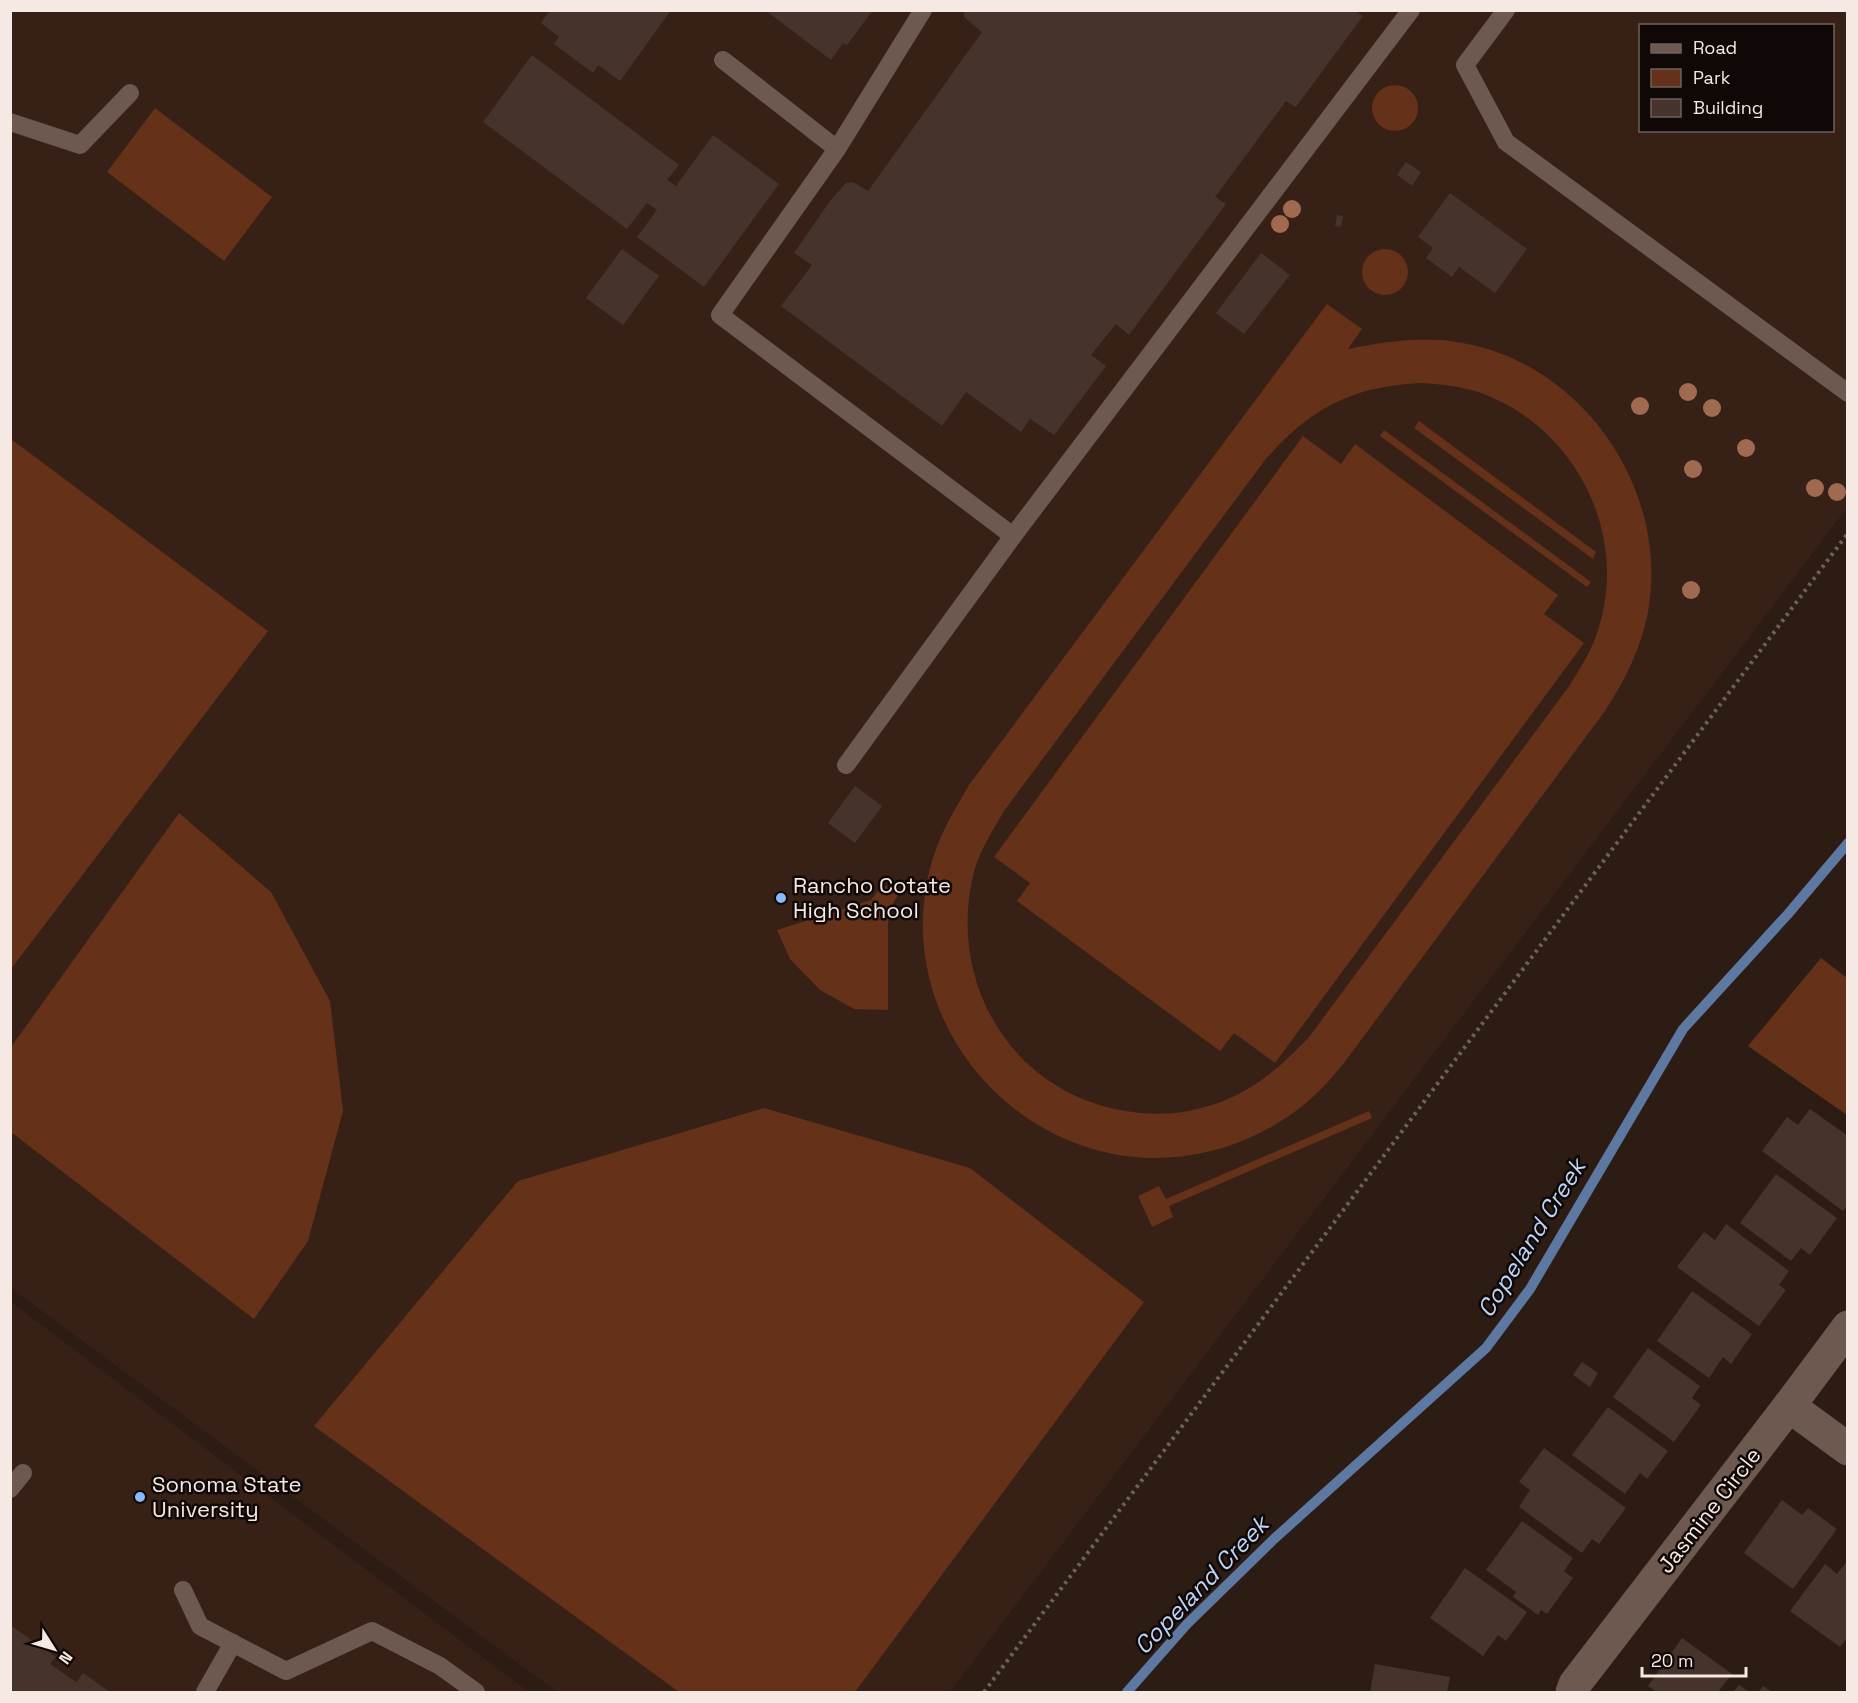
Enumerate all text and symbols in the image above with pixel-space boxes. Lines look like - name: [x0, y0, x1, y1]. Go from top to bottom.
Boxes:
- legend: [1639, 24, 1834, 132]
- text: Road: [1693, 36, 1737, 59]
- text: Park: [1693, 66, 1731, 89]
- text: Building: [1693, 96, 1763, 119]
- place label: Rancho Cotate High School: [793, 871, 951, 924]
- marker: Rancho Cotate High School: [774, 891, 788, 905]
- water label: Copeland Creek: [1470, 1150, 1594, 1323]
- street label: Jasmine Circle: [1651, 1441, 1767, 1579]
- place label: Sonoma State University: [152, 1470, 302, 1523]
- marker: Sonoma State University: [133, 1490, 147, 1504]
- water label: Copeland Creek: [1127, 1507, 1277, 1661]
- north arrow: [24, 1619, 84, 1679]
- scale bar: [1642, 1640, 1746, 1678]
- text: N: [54, 1647, 77, 1668]
- text: 20 m: [1651, 1649, 1694, 1672]

